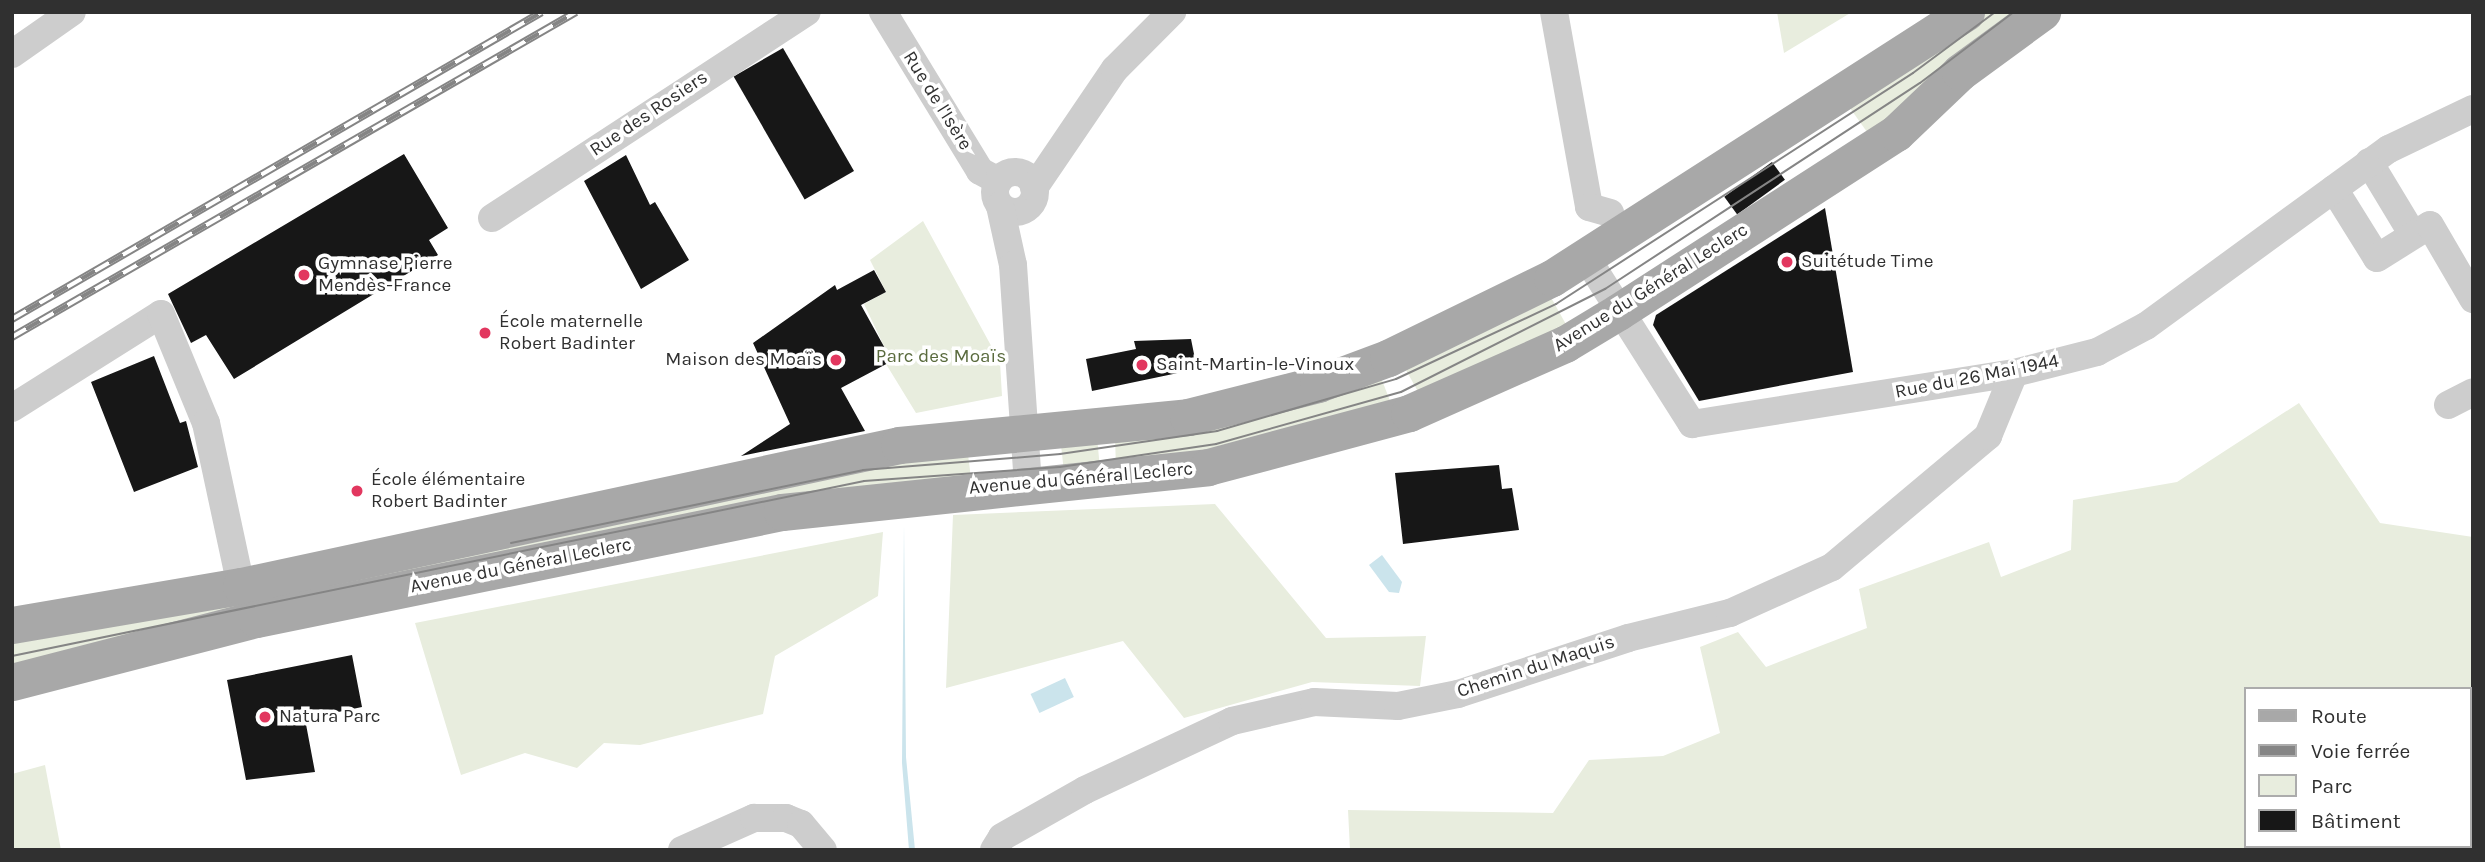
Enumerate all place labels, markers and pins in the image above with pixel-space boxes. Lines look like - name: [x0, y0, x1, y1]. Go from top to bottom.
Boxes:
- place label: Suitétude Time: [1801, 251, 1933, 273]
- place label: Gymnase Pierre Mendès-France: [318, 253, 452, 297]
- marker: Suitétude Time: [1779, 254, 1795, 270]
- marker: Gymnase Pierre Mendès-France: [296, 267, 312, 283]
- place label: École maternelle Robert Badinter: [499, 311, 643, 355]
- marker: École maternelle Robert Badinter: [477, 325, 493, 341]
- place label: Maison des Moaïs: [665, 349, 822, 371]
- marker: Maison des Moaïs: [828, 352, 844, 368]
- place label: Saint-Martin-le-Vinoux: [1156, 354, 1354, 376]
- marker: Saint-Martin-le-Vinoux: [1134, 357, 1150, 373]
- place label: École élémentaire Robert Badinter: [371, 469, 525, 513]
- marker: École élémentaire Robert Badinter: [349, 483, 365, 499]
- place label: Natura Parc: [279, 706, 381, 728]
- marker: Natura Parc: [257, 709, 273, 725]

